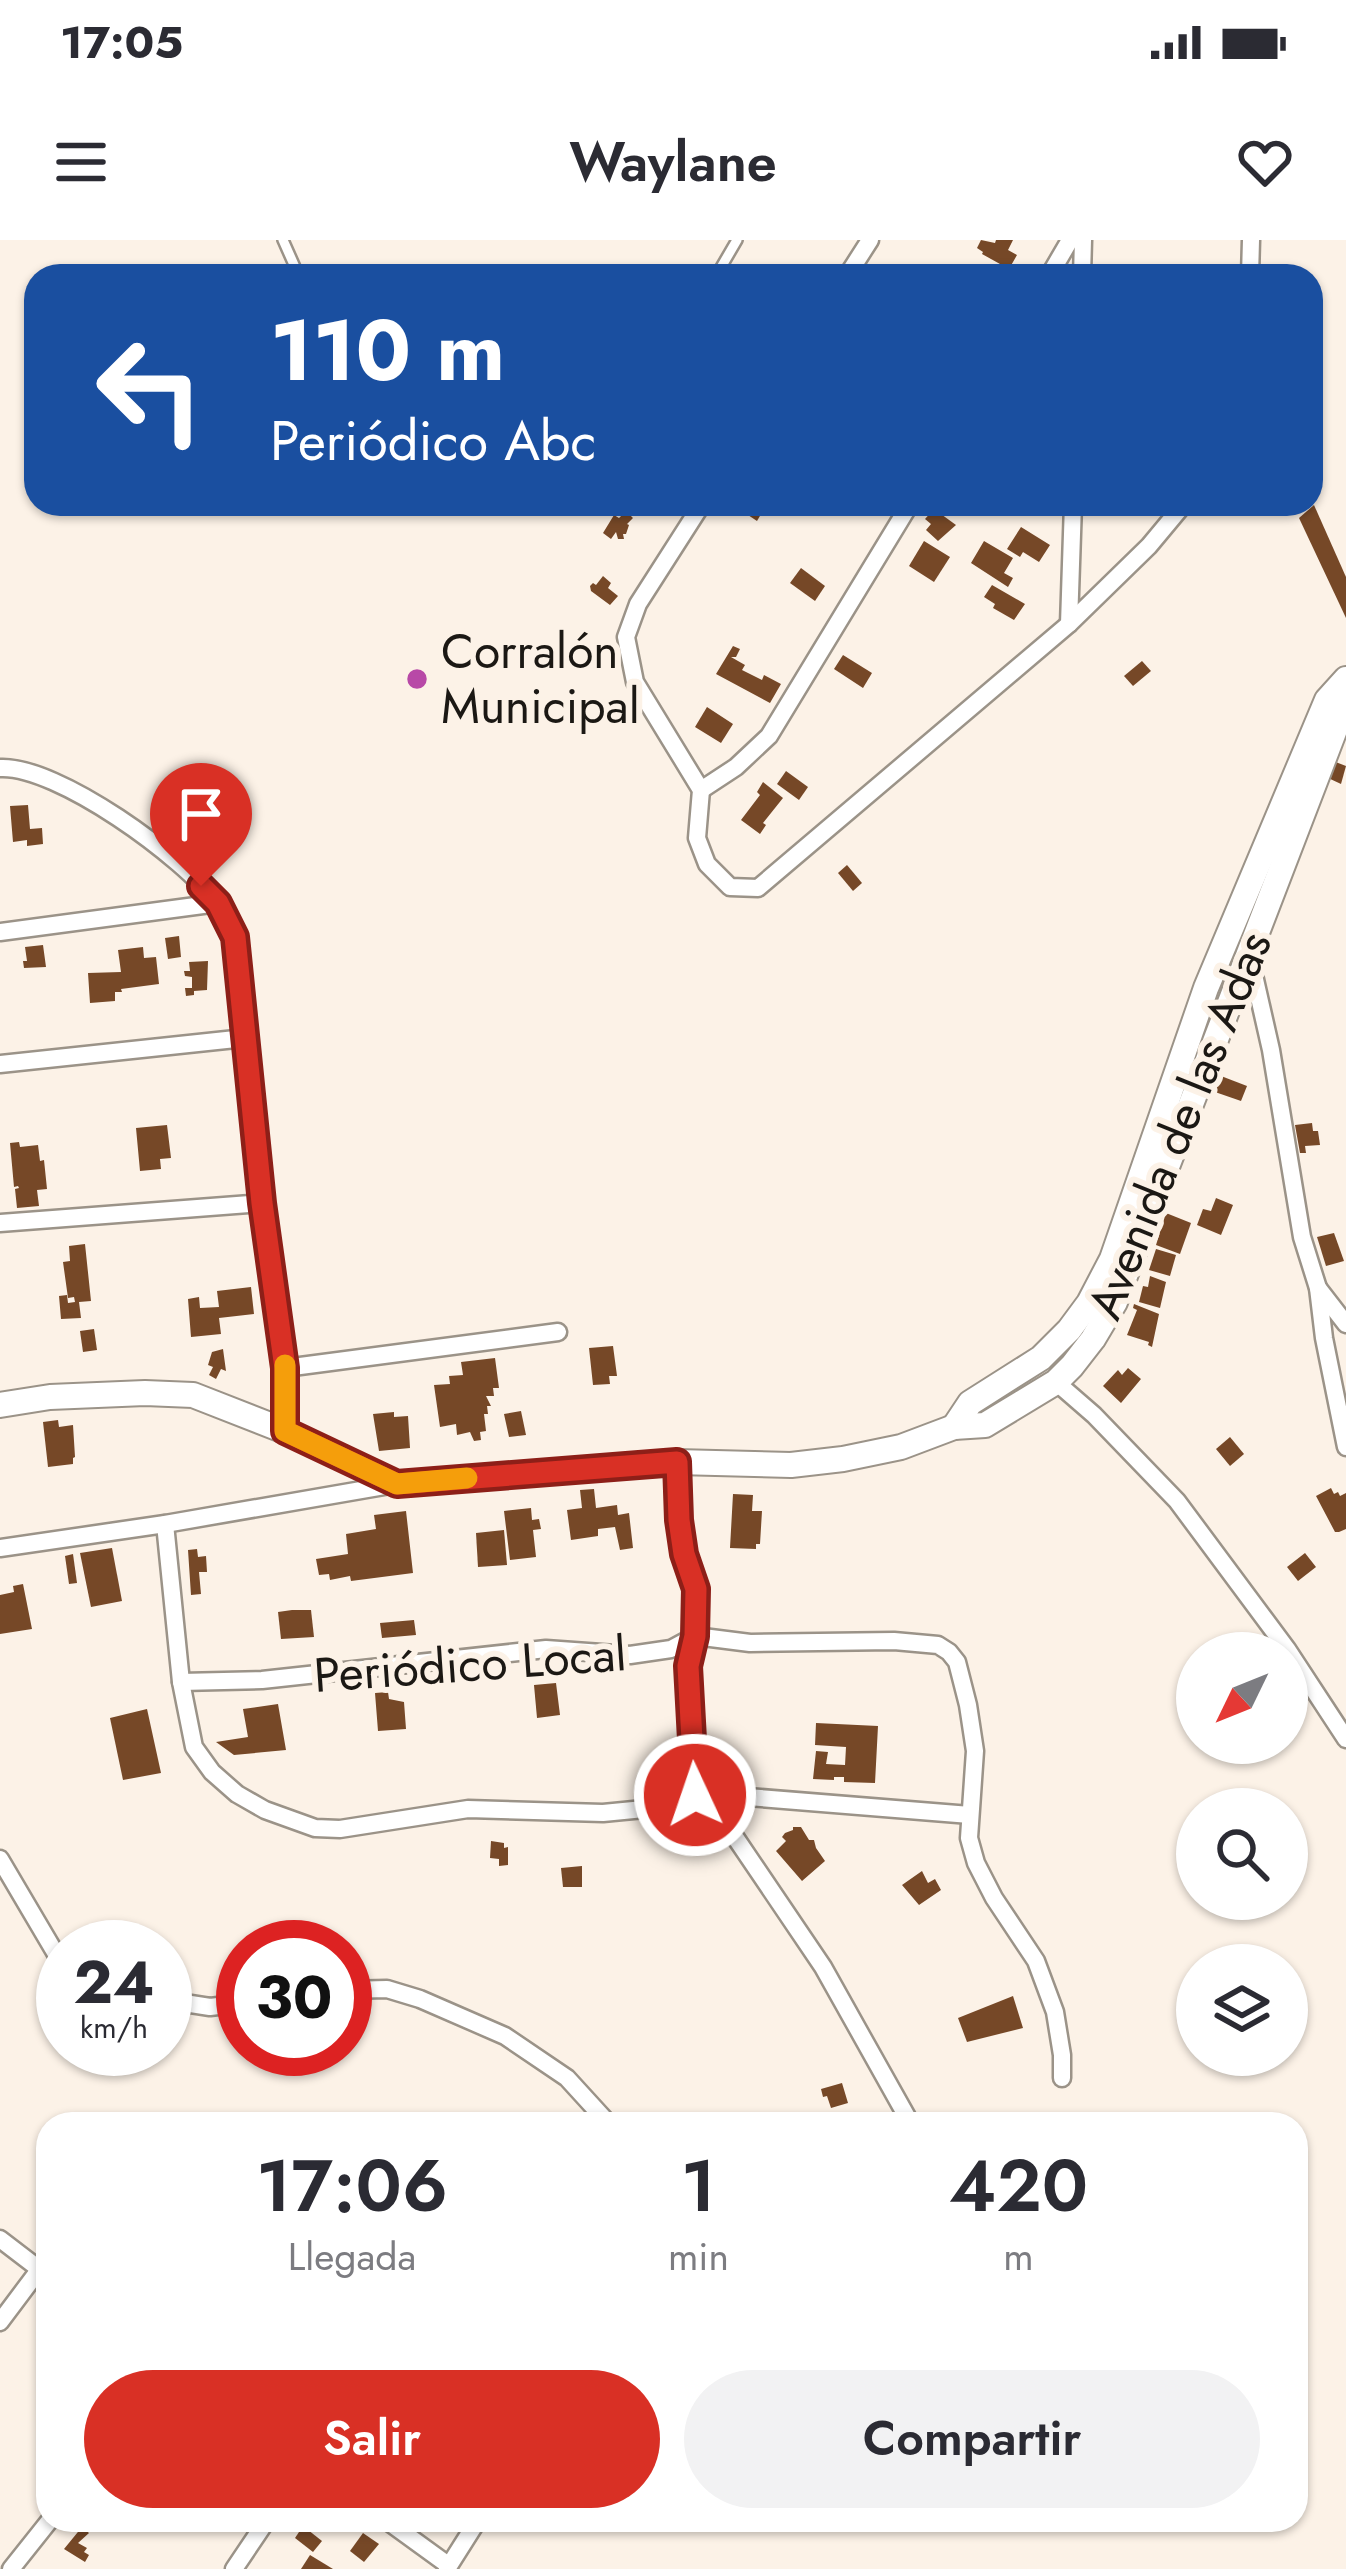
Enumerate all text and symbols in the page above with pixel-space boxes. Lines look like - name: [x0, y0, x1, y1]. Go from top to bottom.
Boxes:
- text: 17:05: [60, 10, 183, 75]
- text: Waylane: [569, 123, 777, 201]
- icon: menu: [48, 129, 114, 195]
- icon: heart: [1232, 129, 1298, 195]
- text: 110 m: [270, 290, 505, 412]
- icon: left: [72, 312, 228, 468]
- text: Periódico Abc: [270, 402, 596, 480]
- place label: Corralón Municipal: [441, 617, 640, 741]
- marker: Corralón Municipal: [404, 666, 430, 692]
- pin: [150, 763, 252, 886]
- icon: arrive: [168, 781, 234, 847]
- street label: Avenida de las Adas: [1070, 921, 1289, 1329]
- street label: Periódico Local: [312, 1619, 629, 1710]
- north arrow: [1176, 1632, 1308, 1764]
- map controls: [1176, 1632, 1308, 2076]
- position arrow: [632, 1732, 758, 1858]
- button: search: [1176, 1788, 1308, 1920]
- speed limit sign: 30: [216, 1920, 372, 2076]
- text: 24: [73, 1939, 155, 2026]
- button: layers: [1176, 1944, 1308, 2076]
- text: km/h: [80, 2006, 148, 2049]
- text: 17:06: [256, 2134, 448, 2238]
- text: 1: [681, 2134, 716, 2238]
- text: 420: [949, 2134, 1088, 2238]
- text: Llegada: [288, 2228, 416, 2285]
- text: min: [668, 2228, 729, 2285]
- text: m: [1003, 2228, 1034, 2285]
- button: Salir: [84, 2370, 660, 2508]
- button: Compartir: [684, 2370, 1260, 2508]

